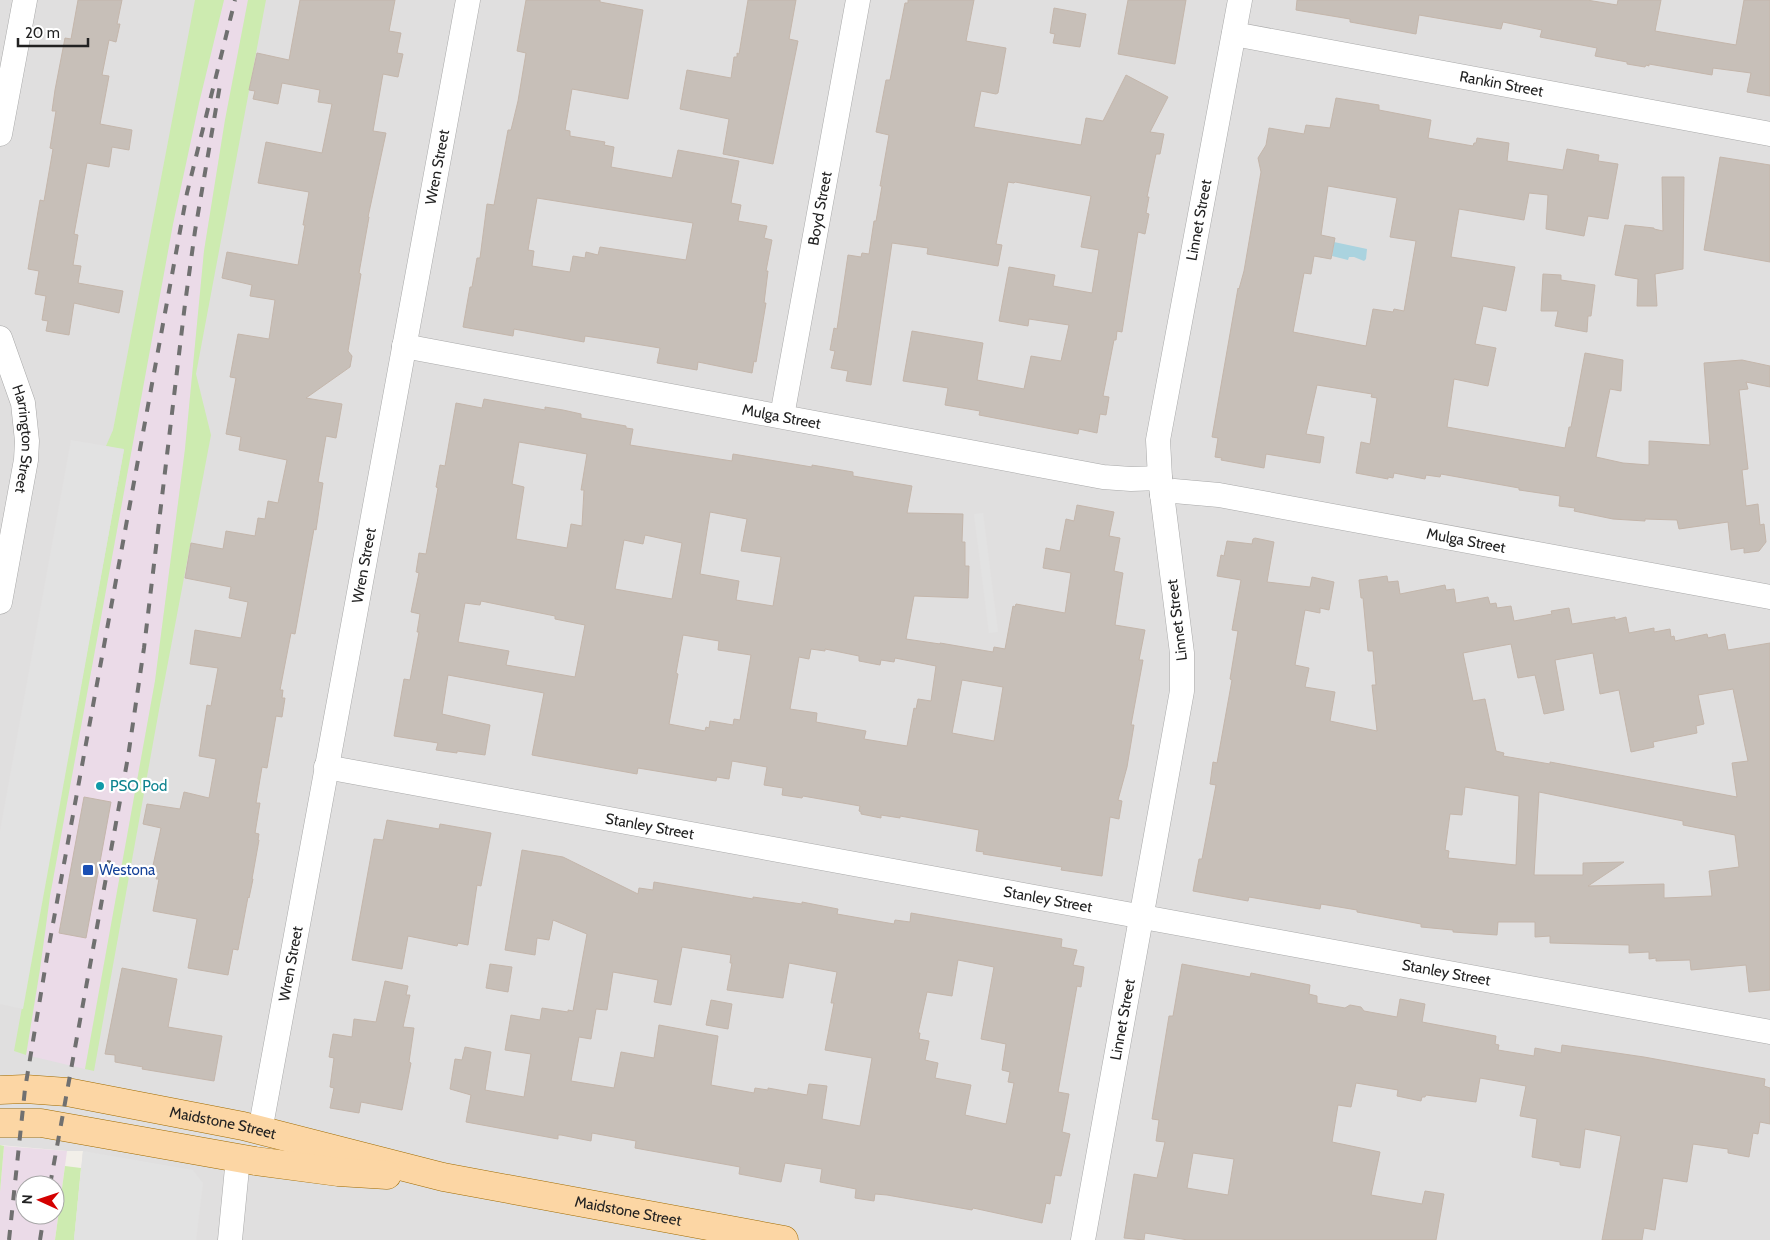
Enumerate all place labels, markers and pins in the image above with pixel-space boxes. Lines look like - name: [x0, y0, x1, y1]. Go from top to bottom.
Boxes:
- place label: PSO Pod: [110, 777, 167, 795]
- marker: PSO Pod: [94, 780, 106, 792]
- place label: Westona: [99, 861, 156, 879]
- marker: Westona: [81, 863, 95, 877]

